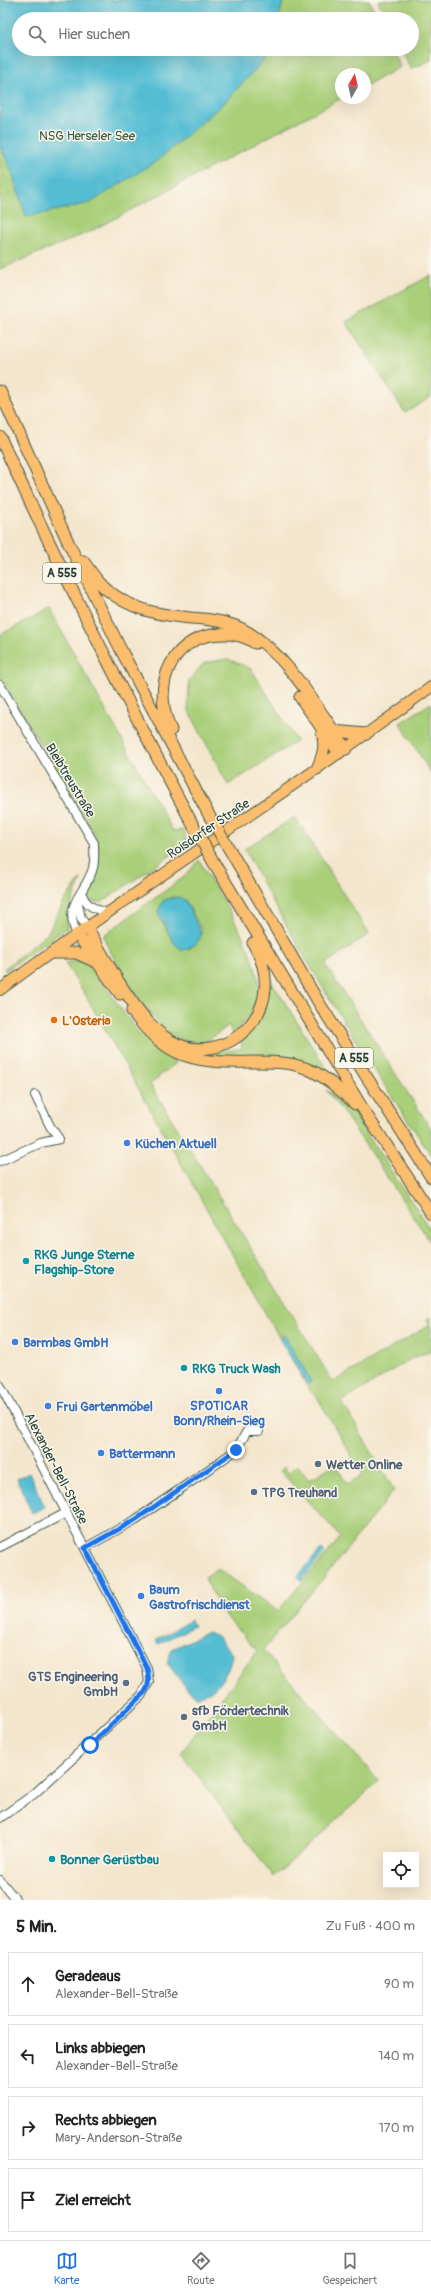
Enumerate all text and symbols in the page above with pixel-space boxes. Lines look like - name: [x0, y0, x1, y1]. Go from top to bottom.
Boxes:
- search box: [12, 12, 419, 56]
- icon: search: [26, 23, 48, 45]
- text: Hier suchen: [58, 25, 130, 44]
- north arrow: [335, 68, 371, 104]
- park label: NSG Herseler See: [39, 128, 136, 144]
- road number: A 555: [43, 563, 81, 583]
- street label: Bleibtreustraße: [42, 741, 99, 821]
- street label: Roisdorfer Straße: [164, 795, 253, 862]
- place label: L'Osteria: [62, 1013, 111, 1029]
- marker: L'Osteria: [49, 1015, 59, 1025]
- road number: A 555: [335, 1048, 373, 1068]
- place label: Küchen Aktuell: [135, 1136, 217, 1152]
- marker: Küchen Aktuell: [122, 1138, 132, 1148]
- place label: RKG Junge Sterne Flagship-Store: [34, 1247, 135, 1278]
- marker: RKG Junge Sterne Flagship-Store: [21, 1256, 31, 1266]
- place label: Barmbas GmbH: [23, 1335, 108, 1351]
- marker: Barmbas GmbH: [10, 1337, 20, 1347]
- place label: RKG Truck Wash: [192, 1361, 281, 1377]
- marker: RKG Truck Wash: [179, 1363, 189, 1373]
- marker: SPOTICAR Bonn/Rhein-Sieg: [214, 1386, 224, 1396]
- place label: SPOTICAR Bonn/Rhein-Sieg: [173, 1398, 265, 1429]
- place label: Frui Gartenmöbel: [56, 1399, 153, 1415]
- marker: Frui Gartenmöbel: [43, 1401, 53, 1411]
- street label: Alexander-Bell-Straße: [21, 1410, 91, 1527]
- route end: [227, 1441, 245, 1459]
- place label: Battermann: [109, 1446, 176, 1462]
- marker: Battermann: [96, 1448, 106, 1458]
- place label: Wetter Online: [326, 1457, 403, 1473]
- marker: Wetter Online: [313, 1459, 323, 1469]
- place label: TPG Treuhand: [261, 1485, 337, 1501]
- marker: TPG Treuhand: [249, 1487, 259, 1497]
- place label: Baum Gastrofrischdienst: [149, 1582, 251, 1613]
- marker: Baum Gastrofrischdienst: [136, 1591, 146, 1601]
- place label: GTS Engineering GmbH: [28, 1669, 118, 1700]
- marker: GTS Engineering GmbH: [121, 1678, 131, 1688]
- place label: sfb Fördertechnik GmbH: [192, 1703, 289, 1734]
- marker: sfb Fördertechnik GmbH: [179, 1712, 189, 1722]
- route start: [81, 1736, 99, 1754]
- place label: Bonner Gerüstbau: [60, 1852, 159, 1868]
- map controls: [383, 1852, 419, 1888]
- button: locate: [383, 1852, 419, 1888]
- marker: Bonner Gerüstbau: [47, 1854, 57, 1864]
- text: 5 Min.: [16, 1916, 57, 1937]
- text: Zu Fuß · 400 m: [326, 1918, 415, 1934]
- text: Geradeaus: [55, 1967, 121, 1986]
- icon: ahead: [17, 1973, 39, 1995]
- text: 90 m: [384, 1976, 414, 1992]
- text: Alexander-Bell-Straße: [55, 1986, 178, 2002]
- text: Links abbiegen: [55, 2039, 146, 2058]
- icon: left: [17, 2045, 39, 2067]
- text: 140 m: [378, 2048, 414, 2064]
- text: Alexander-Bell-Straße: [55, 2058, 178, 2074]
- text: Rechts abbiegen: [55, 2111, 157, 2130]
- icon: right: [17, 2117, 39, 2139]
- text: 170 m: [379, 2120, 414, 2136]
- text: Mary-Anderson-Straße: [55, 2130, 182, 2146]
- icon: arrive: [17, 2189, 39, 2211]
- text: Ziel erreicht: [55, 2191, 131, 2210]
- tab: Karte: [54, 2250, 79, 2287]
- tab: Route: [187, 2250, 215, 2287]
- tab: Gespeichert: [322, 2250, 377, 2287]

